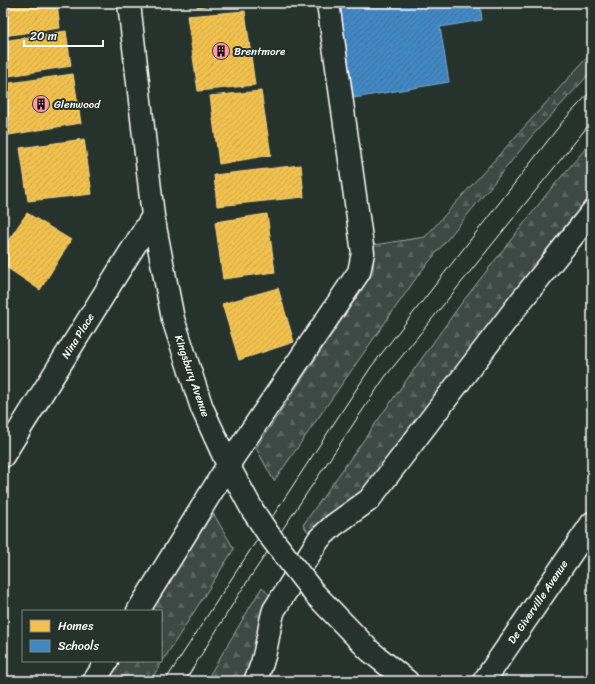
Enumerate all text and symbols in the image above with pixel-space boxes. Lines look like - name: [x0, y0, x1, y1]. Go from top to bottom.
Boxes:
- scale bar: [24, 22, 103, 48]
- text: 20 m: [30, 25, 57, 47]
- building icon: Brentmore: [211, 41, 231, 61]
- place label: Brentmore: [234, 42, 286, 61]
- building icon: Glenwood: [31, 94, 51, 114]
- place label: Glenwood: [54, 95, 101, 114]
- street label: Nina Place: [56, 309, 100, 363]
- street label: Kingsbury Avenue: [169, 332, 215, 420]
- street label: De Giverville Avenue: [503, 556, 573, 648]
- legend: [22, 610, 162, 662]
- text: Homes: [58, 615, 94, 637]
- text: Schools: [58, 635, 99, 657]

